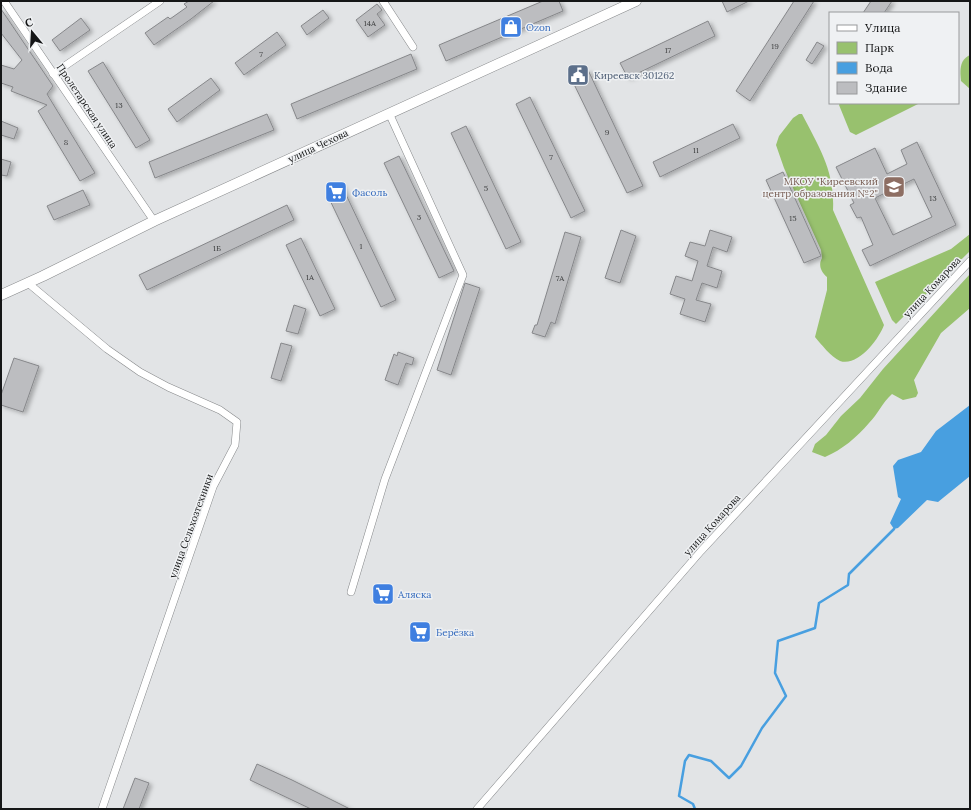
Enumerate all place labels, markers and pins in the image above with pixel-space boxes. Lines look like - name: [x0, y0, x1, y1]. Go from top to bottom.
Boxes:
- shop icon: Ozon: [498, 14, 524, 40]
- place label: Ozon: [526, 21, 551, 34]
- public building icon: Киреевск 301262: [565, 62, 591, 88]
- place label: Киреевск 301262: [594, 69, 674, 82]
- school or university icon: МКОУ "Киреевский центр образования №2": [881, 174, 907, 200]
- place label: МКОУ "Киреевский центр образования №2": [762, 175, 878, 200]
- supermarket icon: Фасоль: [323, 179, 349, 205]
- place label: Фасоль: [352, 186, 387, 199]
- supermarket icon: Аляска: [370, 581, 396, 607]
- place label: Аляска: [397, 588, 431, 601]
- supermarket icon: Берёзка: [407, 619, 433, 645]
- place label: Берёзка: [436, 626, 474, 639]

